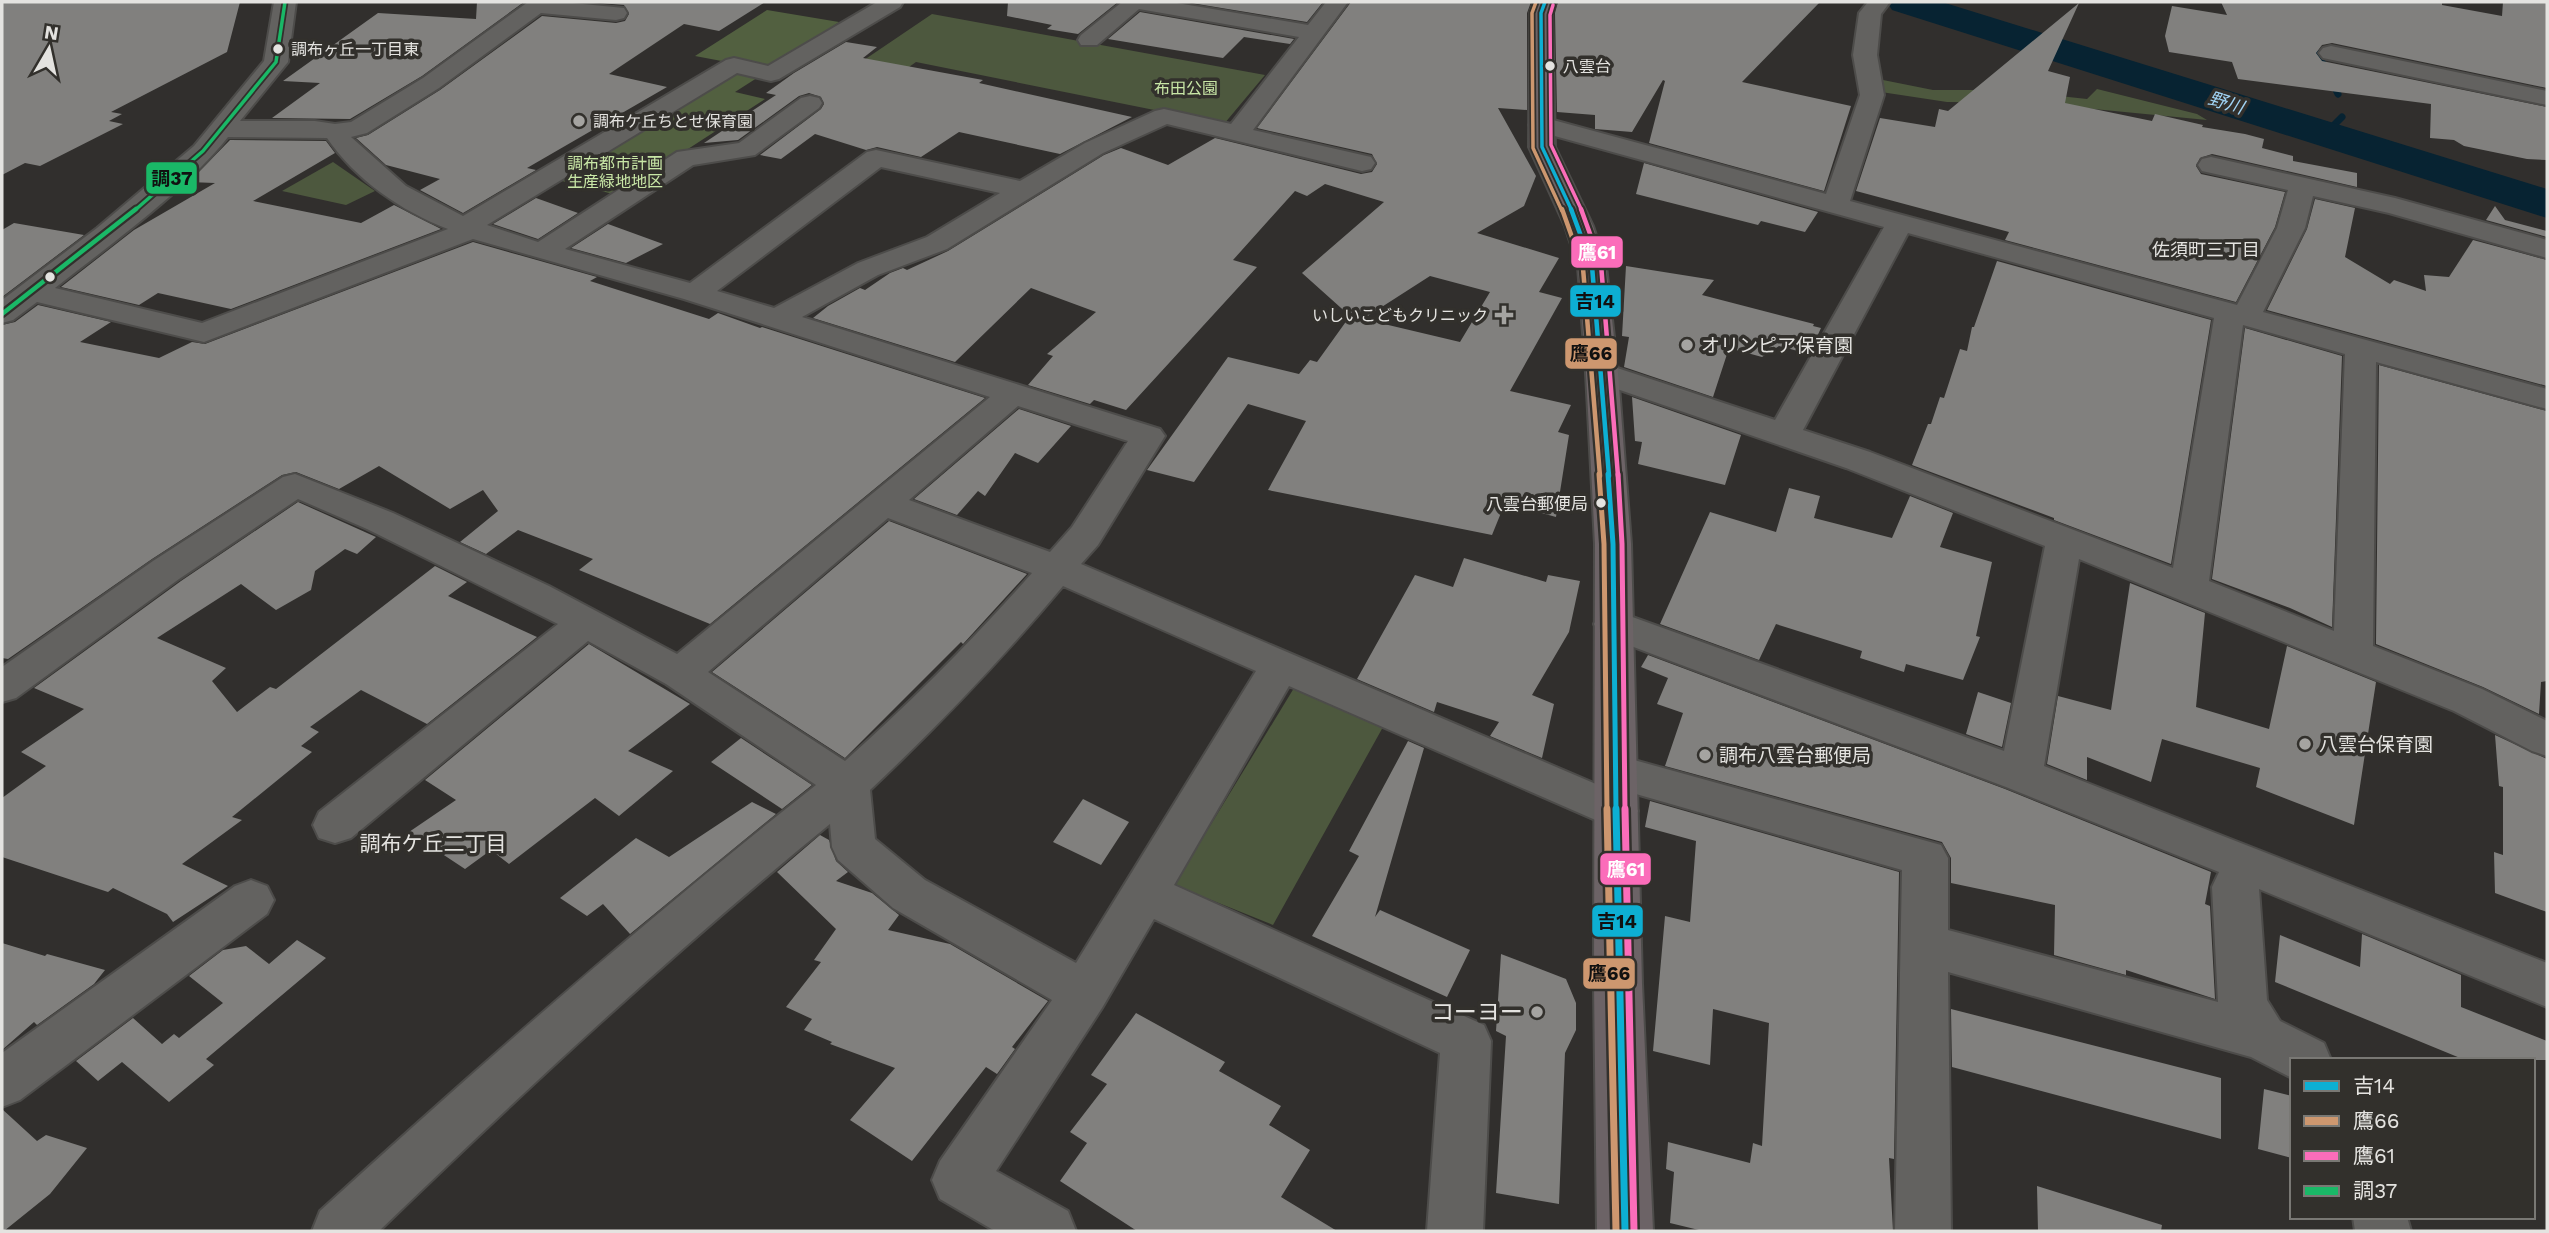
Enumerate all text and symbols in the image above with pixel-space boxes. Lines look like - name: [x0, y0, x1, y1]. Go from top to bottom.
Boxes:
- north arrow: [14, 14, 84, 84]
- text: N: [43, 20, 60, 45]
- place label: 調布ヶ丘一丁目東: [291, 40, 419, 59]
- marker: 調布ヶ丘一丁目東: [271, 42, 285, 56]
- place label: 八雲台: [1563, 57, 1611, 76]
- marker: 八雲台: [1543, 59, 1557, 73]
- park label: 布田公園: [1154, 79, 1218, 98]
- water label: 野川: [2206, 87, 2248, 118]
- place label: 調布ケ丘ちとせ保育園: [593, 112, 753, 131]
- marker: 調布ケ丘ちとせ保育園: [571, 113, 587, 129]
- park label: 調布都市計画 生産緑地地区: [567, 154, 663, 191]
- line badge: 調37: [145, 161, 198, 195]
- text: 調37: [151, 167, 193, 190]
- line badge: 鷹61: [1570, 235, 1624, 269]
- district label: 佐須町三丁目: [2152, 239, 2260, 260]
- text: 鷹61: [1578, 241, 1616, 264]
- unlabelled marker: [43, 270, 57, 284]
- line badge: 吉14: [1569, 284, 1622, 318]
- text: 吉14: [1575, 290, 1615, 313]
- marker: いしいこどもクリニック: [1494, 305, 1514, 325]
- place label: いしいこどもクリニック: [1312, 306, 1488, 325]
- place label: オリンピア保育園: [1701, 334, 1853, 357]
- line badge: 鷹66: [1564, 337, 1618, 370]
- marker: オリンピア保育園: [1679, 337, 1695, 353]
- text: 鷹66: [1570, 342, 1612, 365]
- place label: 八雲台郵便局: [1486, 494, 1588, 514]
- marker: 八雲台郵便局: [1594, 496, 1608, 510]
- place label: 八雲台保育園: [2319, 733, 2433, 756]
- marker: 八雲台保育園: [2297, 736, 2313, 752]
- place label: 調布八雲台郵便局: [1719, 744, 1871, 767]
- marker: 調布八雲台郵便局: [1697, 747, 1713, 763]
- district label: 調布ケ丘二丁目: [360, 831, 507, 856]
- line badge: 鷹61: [1599, 852, 1652, 886]
- text: 鷹61: [1607, 858, 1645, 881]
- line badge: 吉14: [1591, 904, 1644, 938]
- text: 吉14: [1597, 910, 1637, 933]
- line badge: 鷹66: [1582, 957, 1636, 990]
- text: 鷹66: [1588, 962, 1630, 985]
- place label: コーヨー: [1431, 999, 1523, 1026]
- marker: コーヨー: [1529, 1004, 1545, 1020]
- legend: [2290, 1058, 2535, 1219]
- text: 吉14: [2353, 1073, 2395, 1098]
- text: 鷹66: [2353, 1108, 2400, 1133]
- text: 鷹61: [2353, 1143, 2395, 1168]
- text: 調37: [2353, 1178, 2397, 1203]

